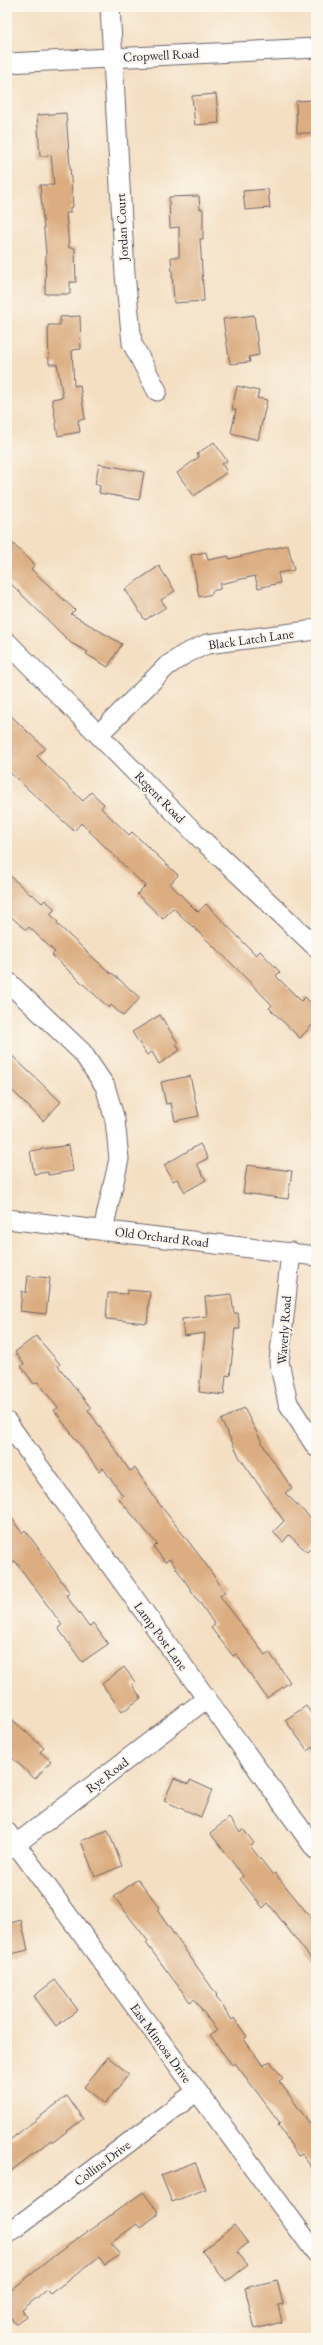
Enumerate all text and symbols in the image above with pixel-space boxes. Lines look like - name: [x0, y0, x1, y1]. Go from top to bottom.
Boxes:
- street label: Cropwell Road: [122, 44, 200, 65]
- street label: Jordan Court: [112, 193, 132, 262]
- street label: Black Latch Lane: [207, 625, 295, 653]
- street label: Regent Road: [131, 767, 189, 827]
- street label: Old Orchard Road: [114, 1223, 210, 1251]
- street label: Waverly Road: [273, 1295, 295, 1365]
- street label: Lamp Post Lane: [130, 1598, 192, 1674]
- street label: Rye Road: [82, 1753, 132, 1797]
- street label: East Mimosa Drive: [126, 2000, 196, 2086]
- street label: Collins Drive: [70, 2136, 134, 2190]

